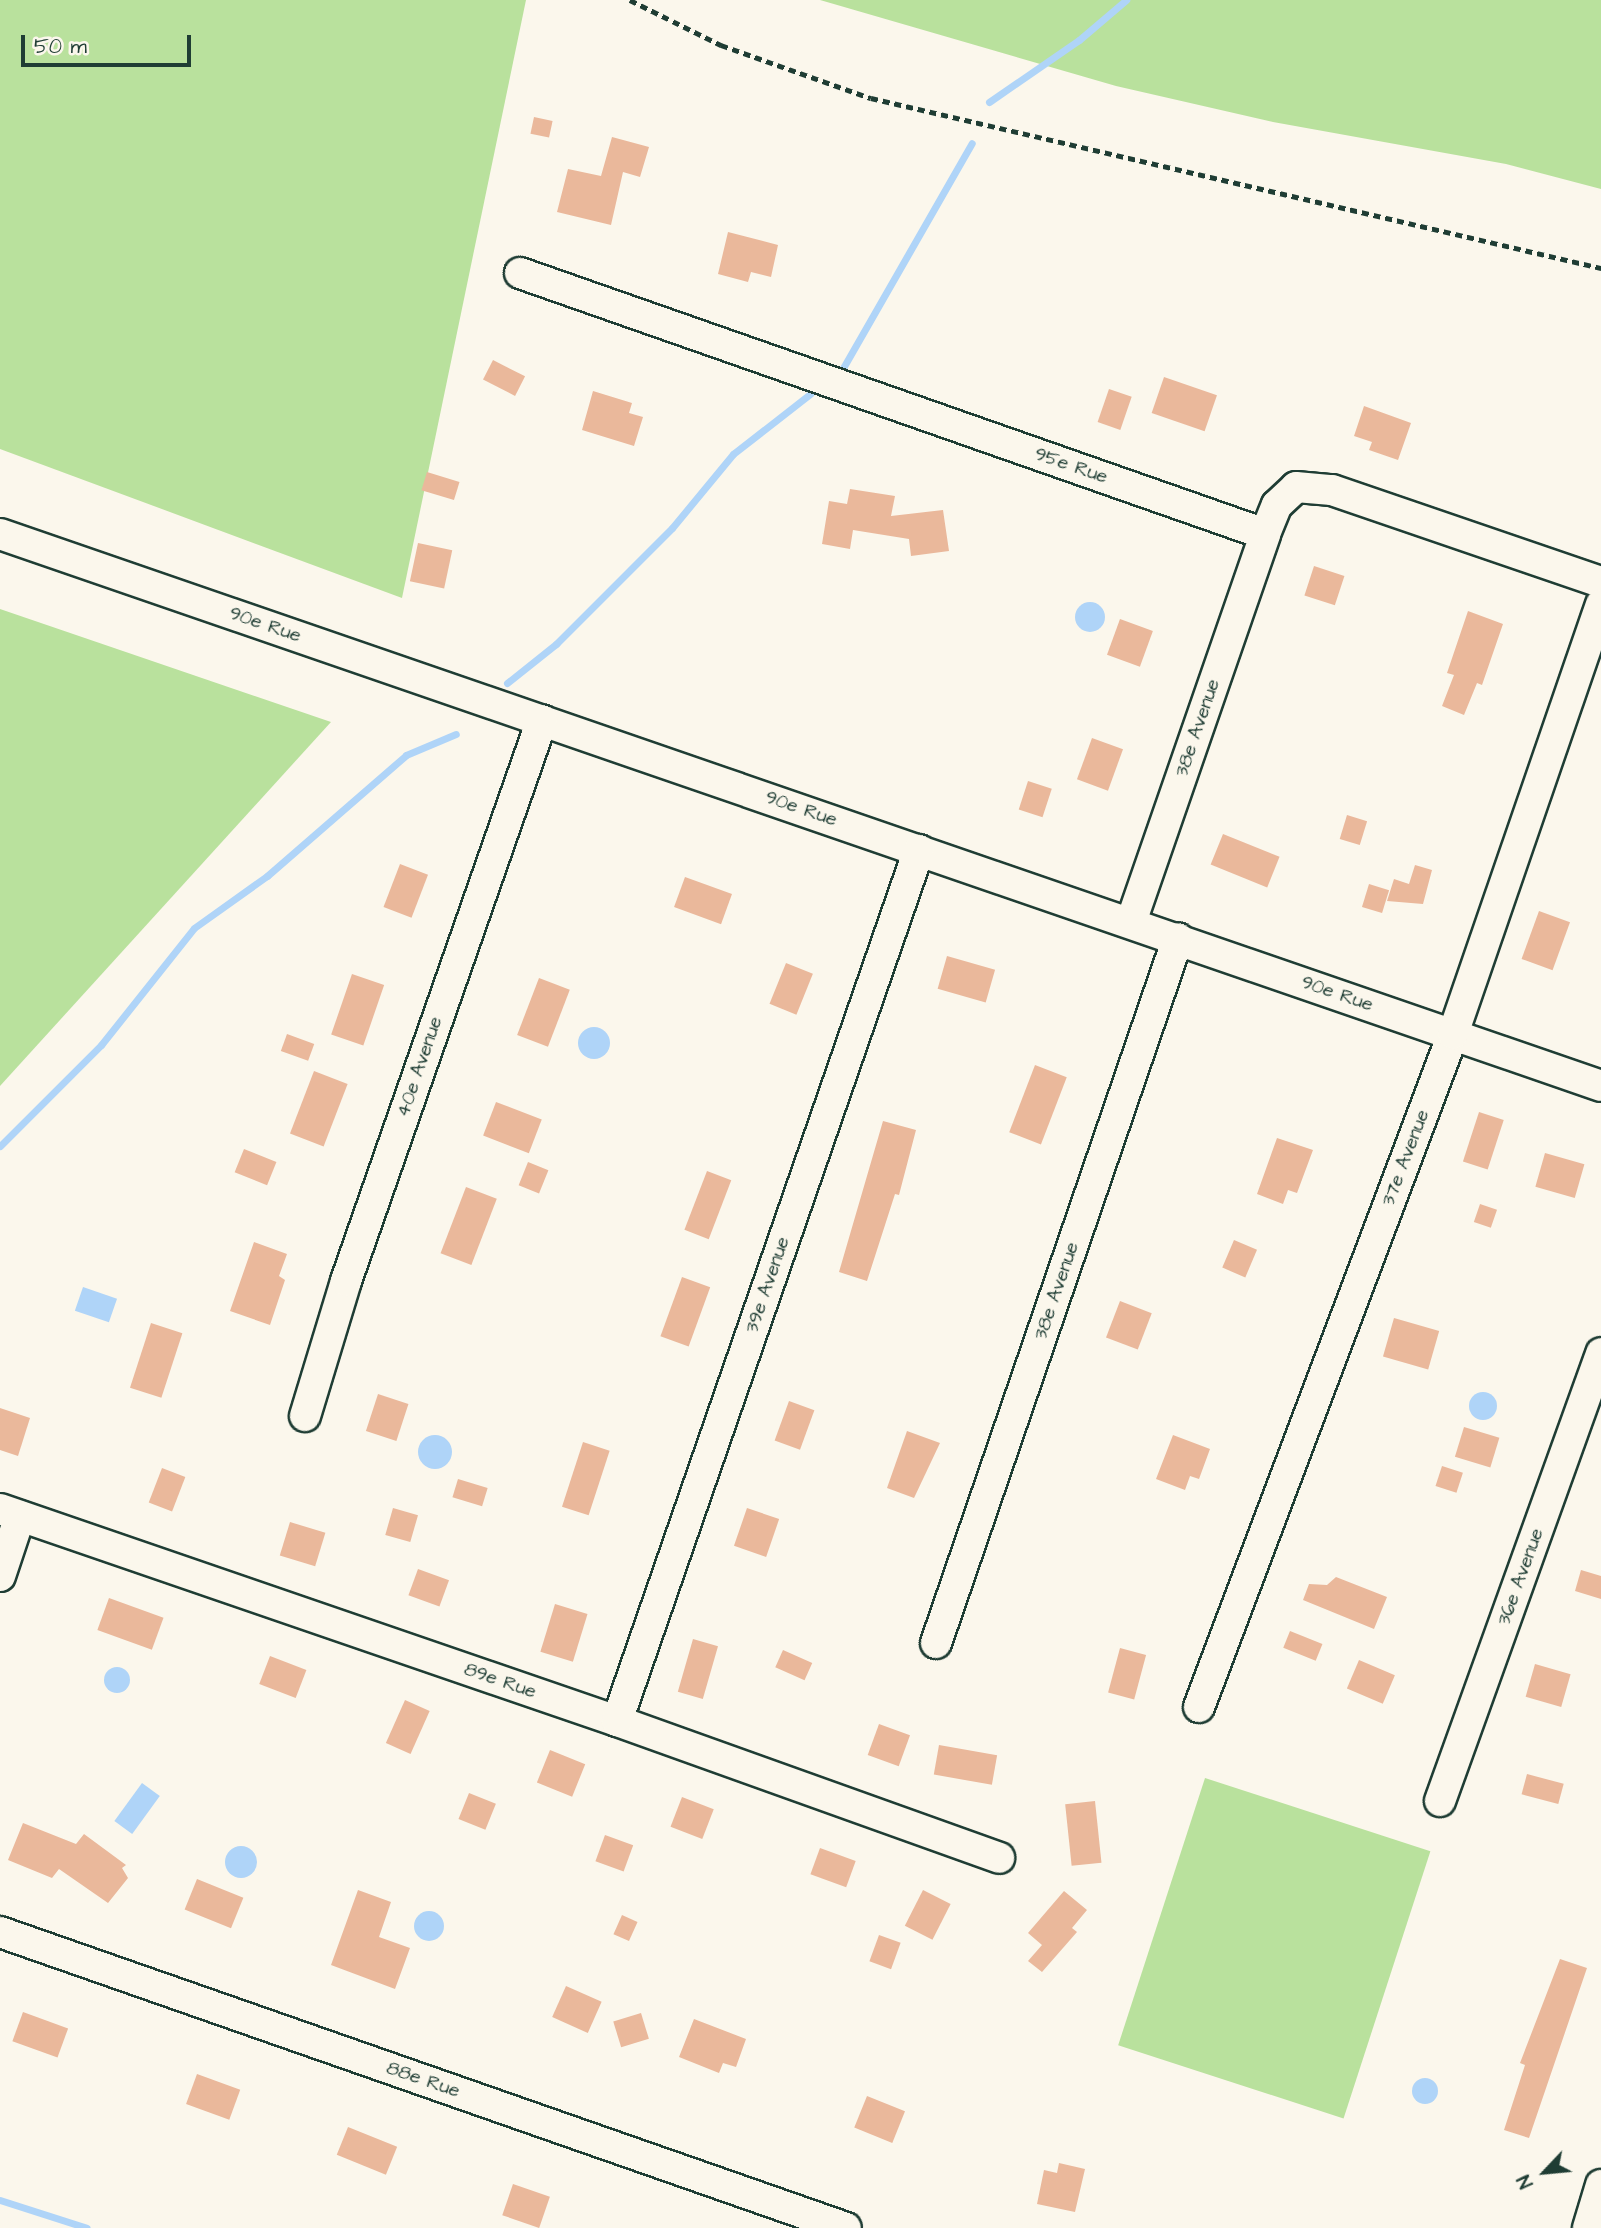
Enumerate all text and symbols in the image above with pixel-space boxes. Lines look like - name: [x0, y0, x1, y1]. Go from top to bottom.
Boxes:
- scale bar: [24, 21, 194, 65]
- text: 50 m: [34, 32, 87, 61]
- street label: 95e Rue: [1032, 443, 1110, 489]
- street label: 90e Rue: [226, 602, 304, 648]
- street label: 38e Avenue: [1171, 676, 1225, 780]
- street label: 90e Rue: [762, 786, 840, 832]
- street label: 90e Rue: [1298, 971, 1376, 1017]
- street label: 40e Avenue: [392, 1014, 448, 1120]
- street label: 37e Avenue: [1377, 1107, 1435, 1209]
- street label: 39e Avenue: [741, 1234, 795, 1336]
- street label: 38e Avenue: [1030, 1239, 1084, 1343]
- street label: 36e Avenue: [1493, 1526, 1549, 1628]
- street label: 89e Rue: [461, 1658, 539, 1704]
- street label: 88e Rue: [383, 2057, 463, 2103]
- north arrow: [1510, 2137, 1580, 2207]
- text: N: [1511, 2170, 1540, 2193]

